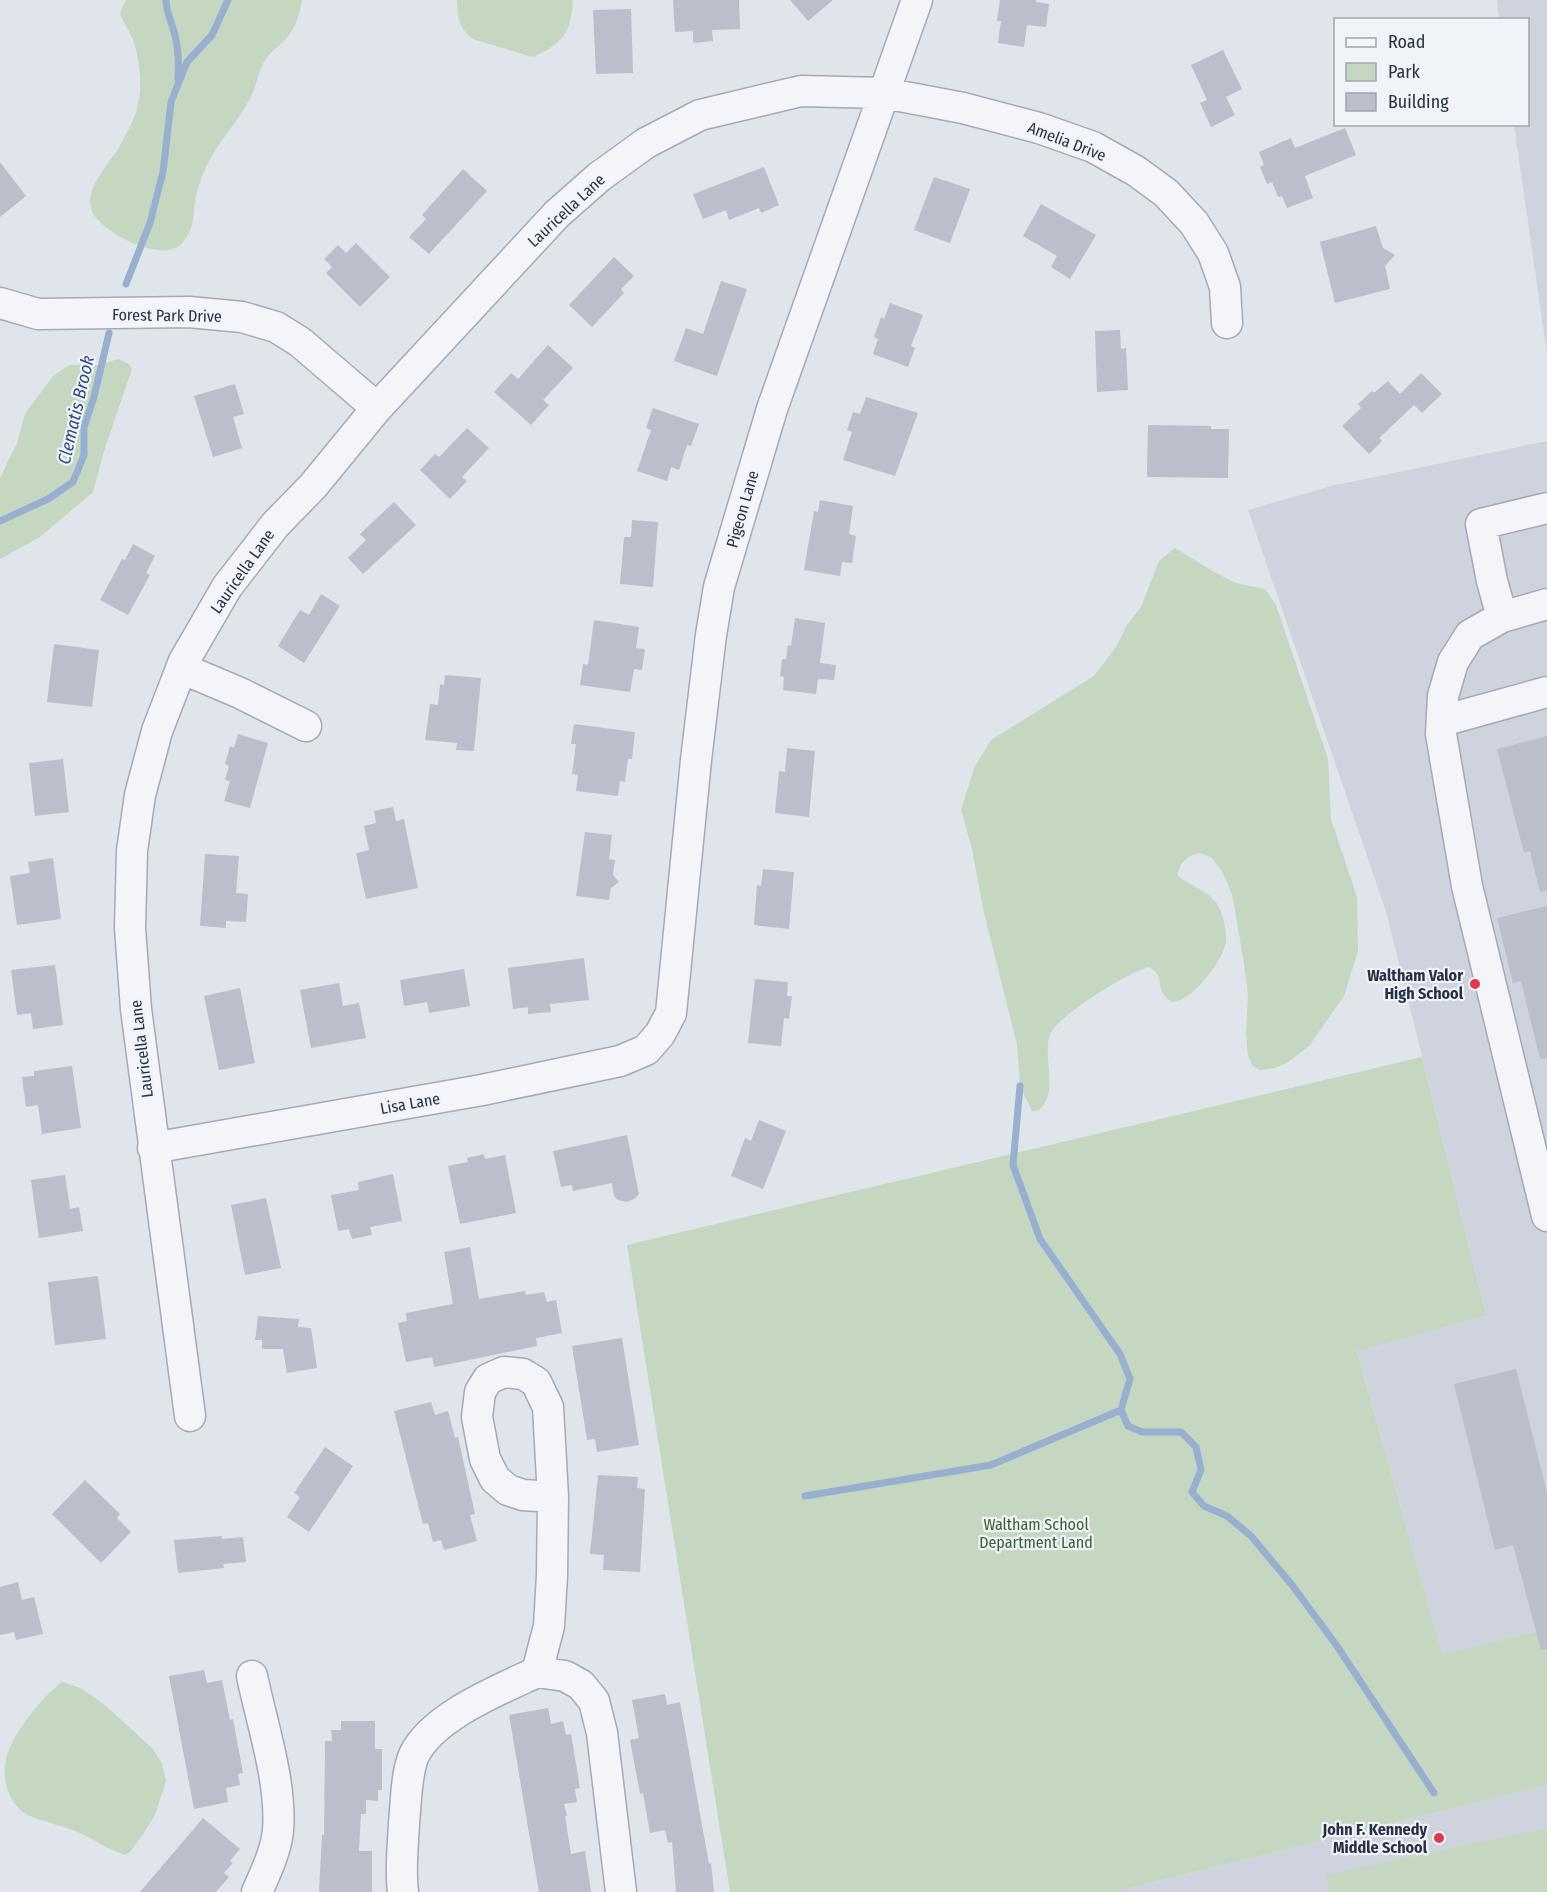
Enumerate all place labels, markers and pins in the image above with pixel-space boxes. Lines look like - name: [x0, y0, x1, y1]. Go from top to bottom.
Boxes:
- place label: Waltham Valor High School: [1367, 966, 1464, 1003]
- marker: Waltham Valor High School: [1468, 977, 1482, 991]
- place label: John F. Kennedy Middle School: [1322, 1820, 1428, 1857]
- marker: John F. Kennedy Middle School: [1432, 1831, 1446, 1845]

